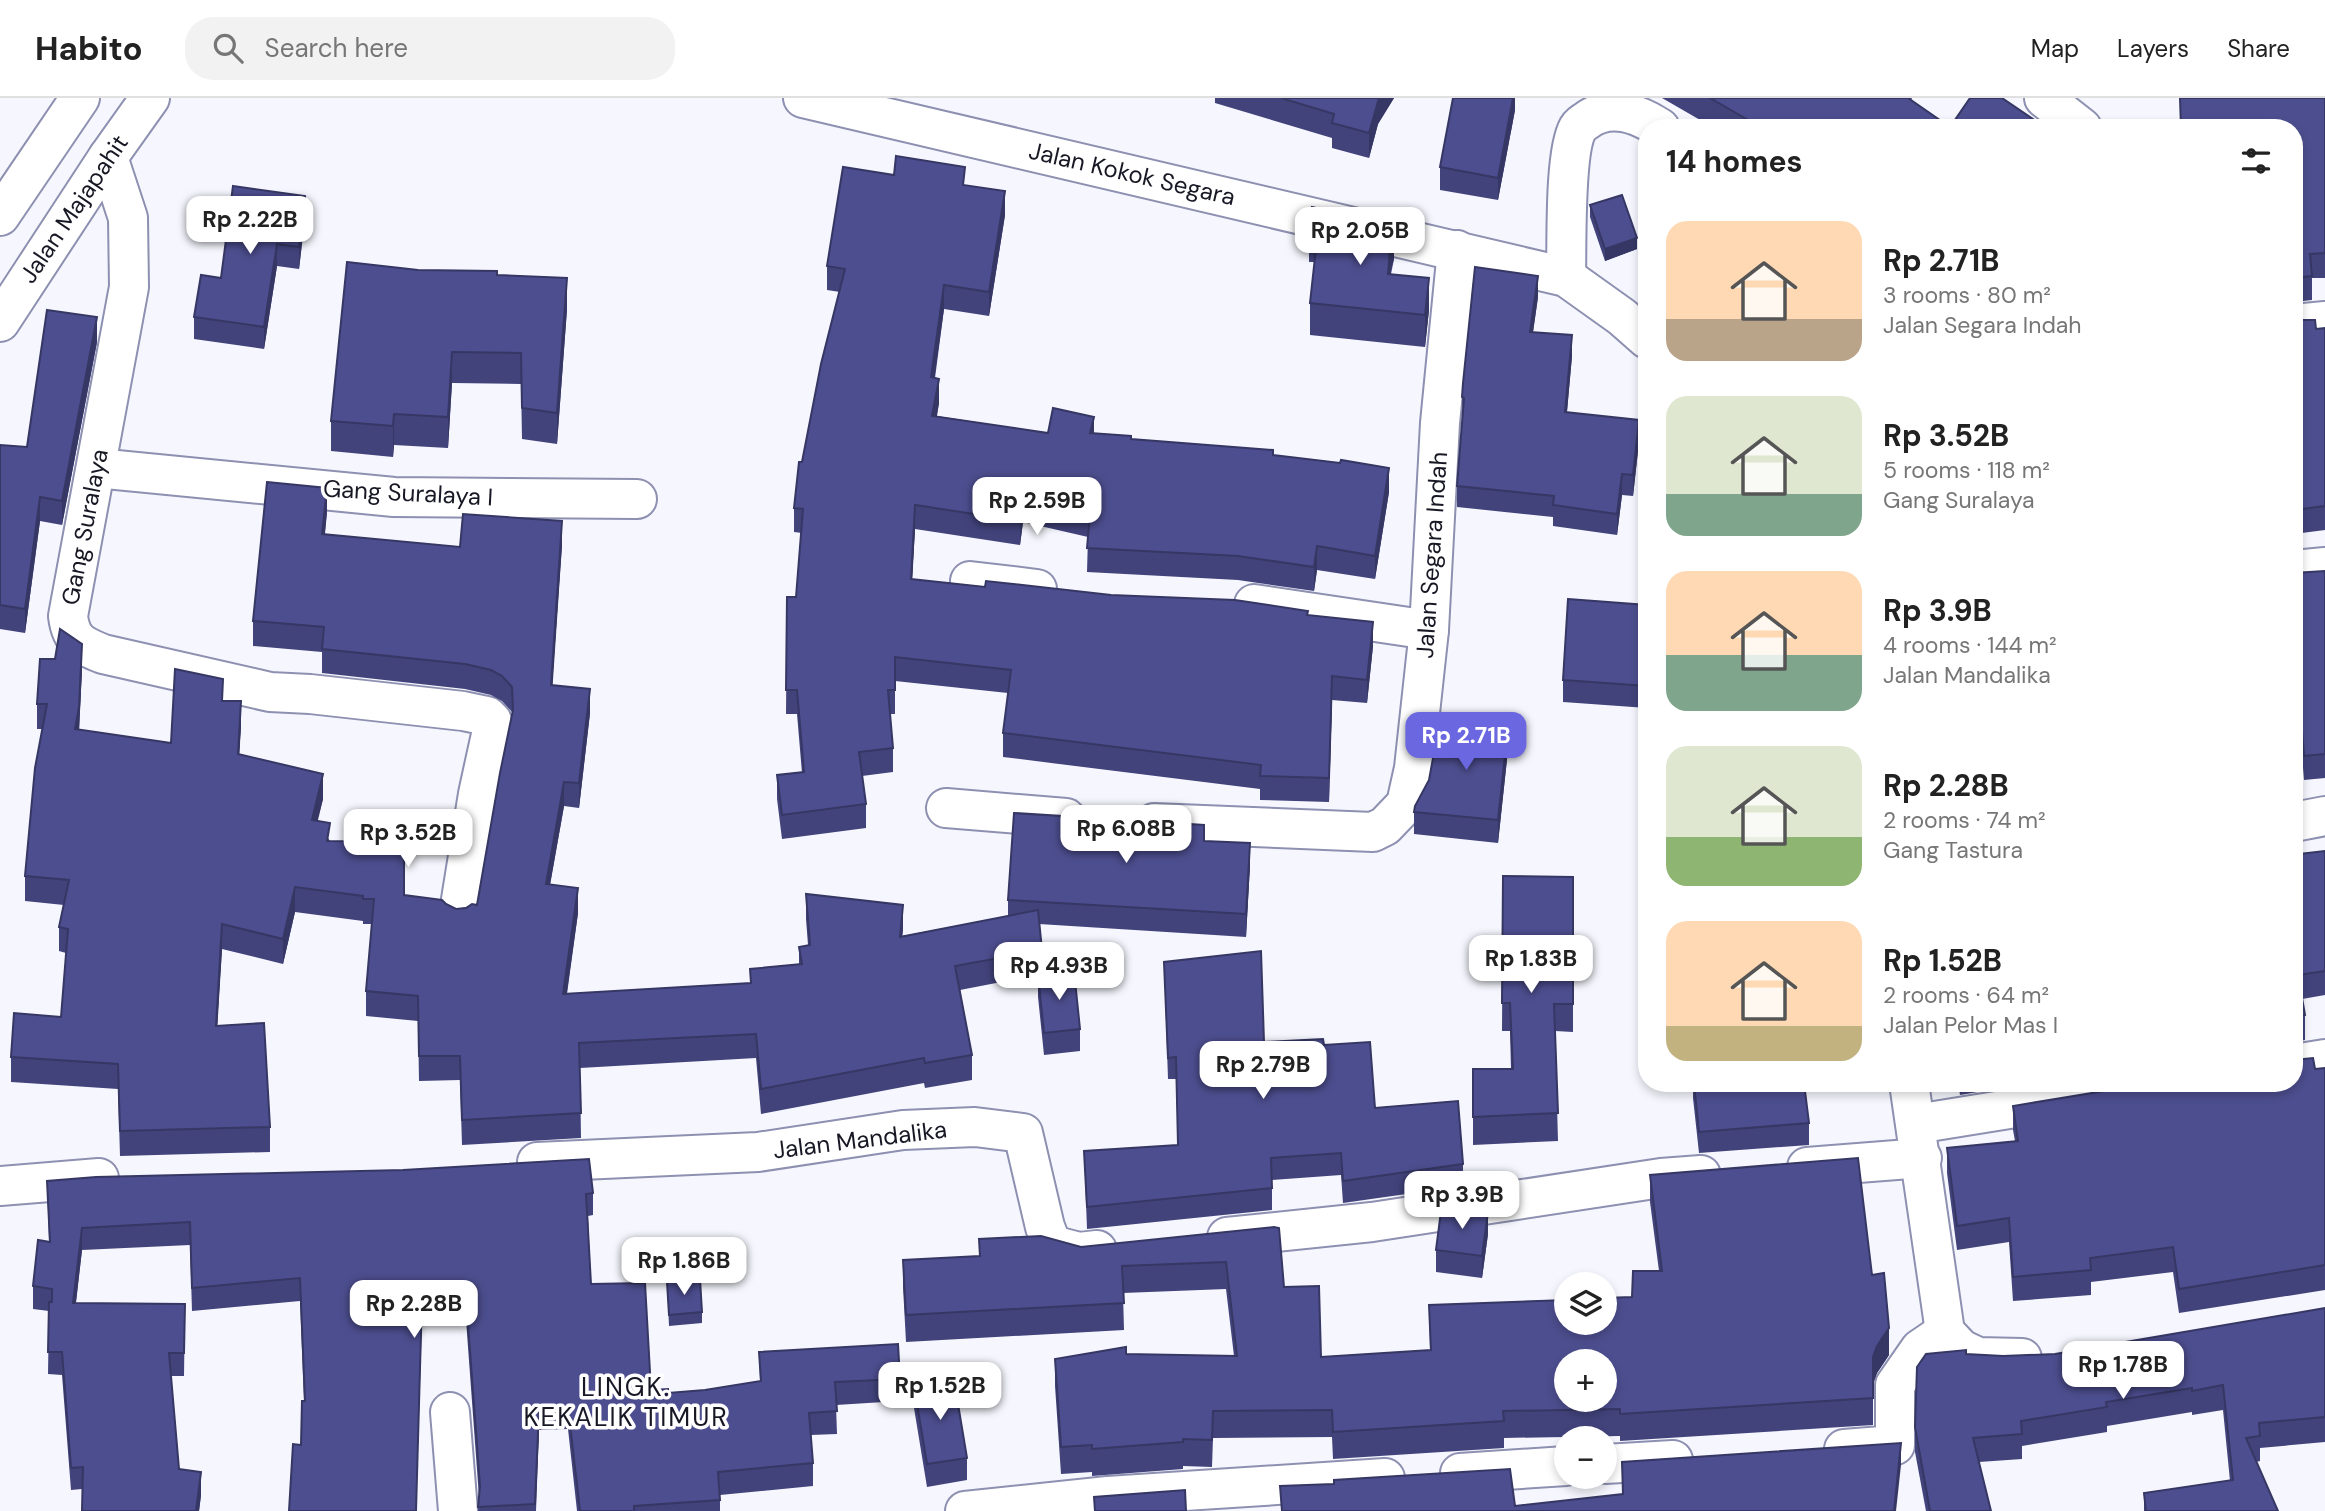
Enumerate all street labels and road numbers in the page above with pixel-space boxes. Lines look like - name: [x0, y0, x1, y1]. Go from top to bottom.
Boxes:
- street label: Jalan Majapahit: [12, 128, 135, 289]
- street label: Jalan Kokok Segara: [1026, 135, 1238, 212]
- street label: Gang Suralaya: [54, 446, 115, 607]
- street label: Jalan Segara Indah: [1409, 451, 1454, 659]
- street label: Gang Suralaya I: [322, 473, 494, 512]
- street label: Jalan Mandalika: [771, 1113, 949, 1166]

